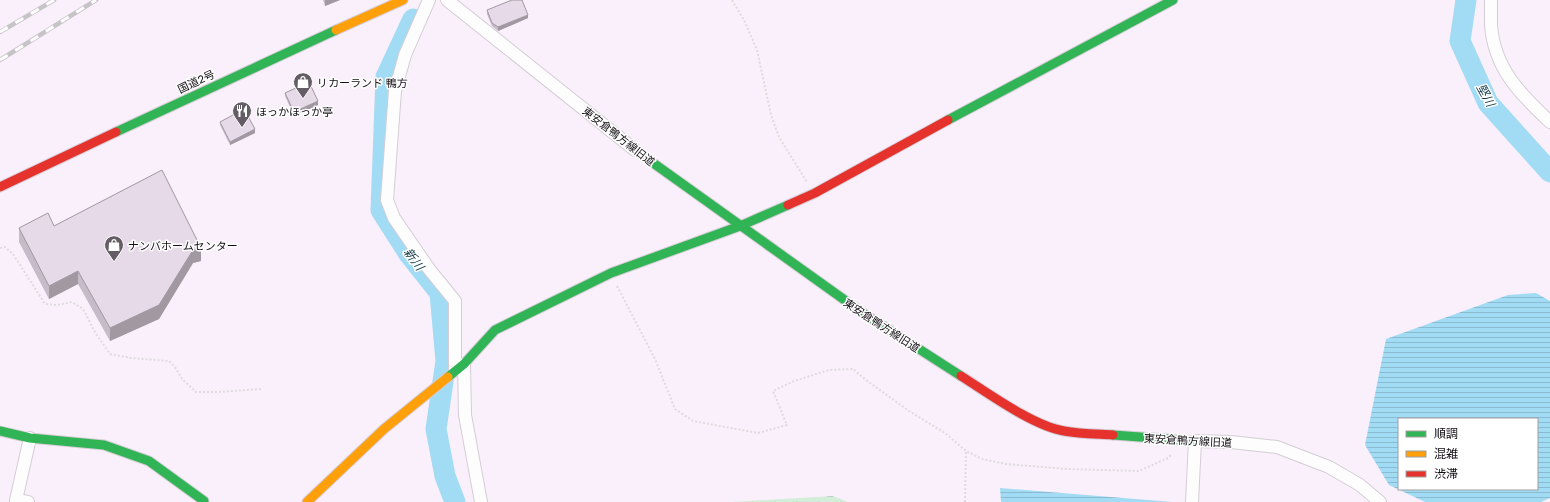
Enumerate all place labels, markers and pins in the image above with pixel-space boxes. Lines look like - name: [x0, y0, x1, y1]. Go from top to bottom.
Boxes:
- shop icon: リカーランド 鴨方: [292, 71, 314, 99]
- place label: リカーランド 鴨方: [317, 76, 408, 89]
- restaurant icon: ほっかほっか亭: [231, 100, 253, 128]
- place label: ほっかほっか亭: [256, 105, 333, 118]
- shop icon: ナンバホームセンター: [103, 234, 125, 262]
- place label: ナンバホームセンター: [128, 239, 238, 252]

